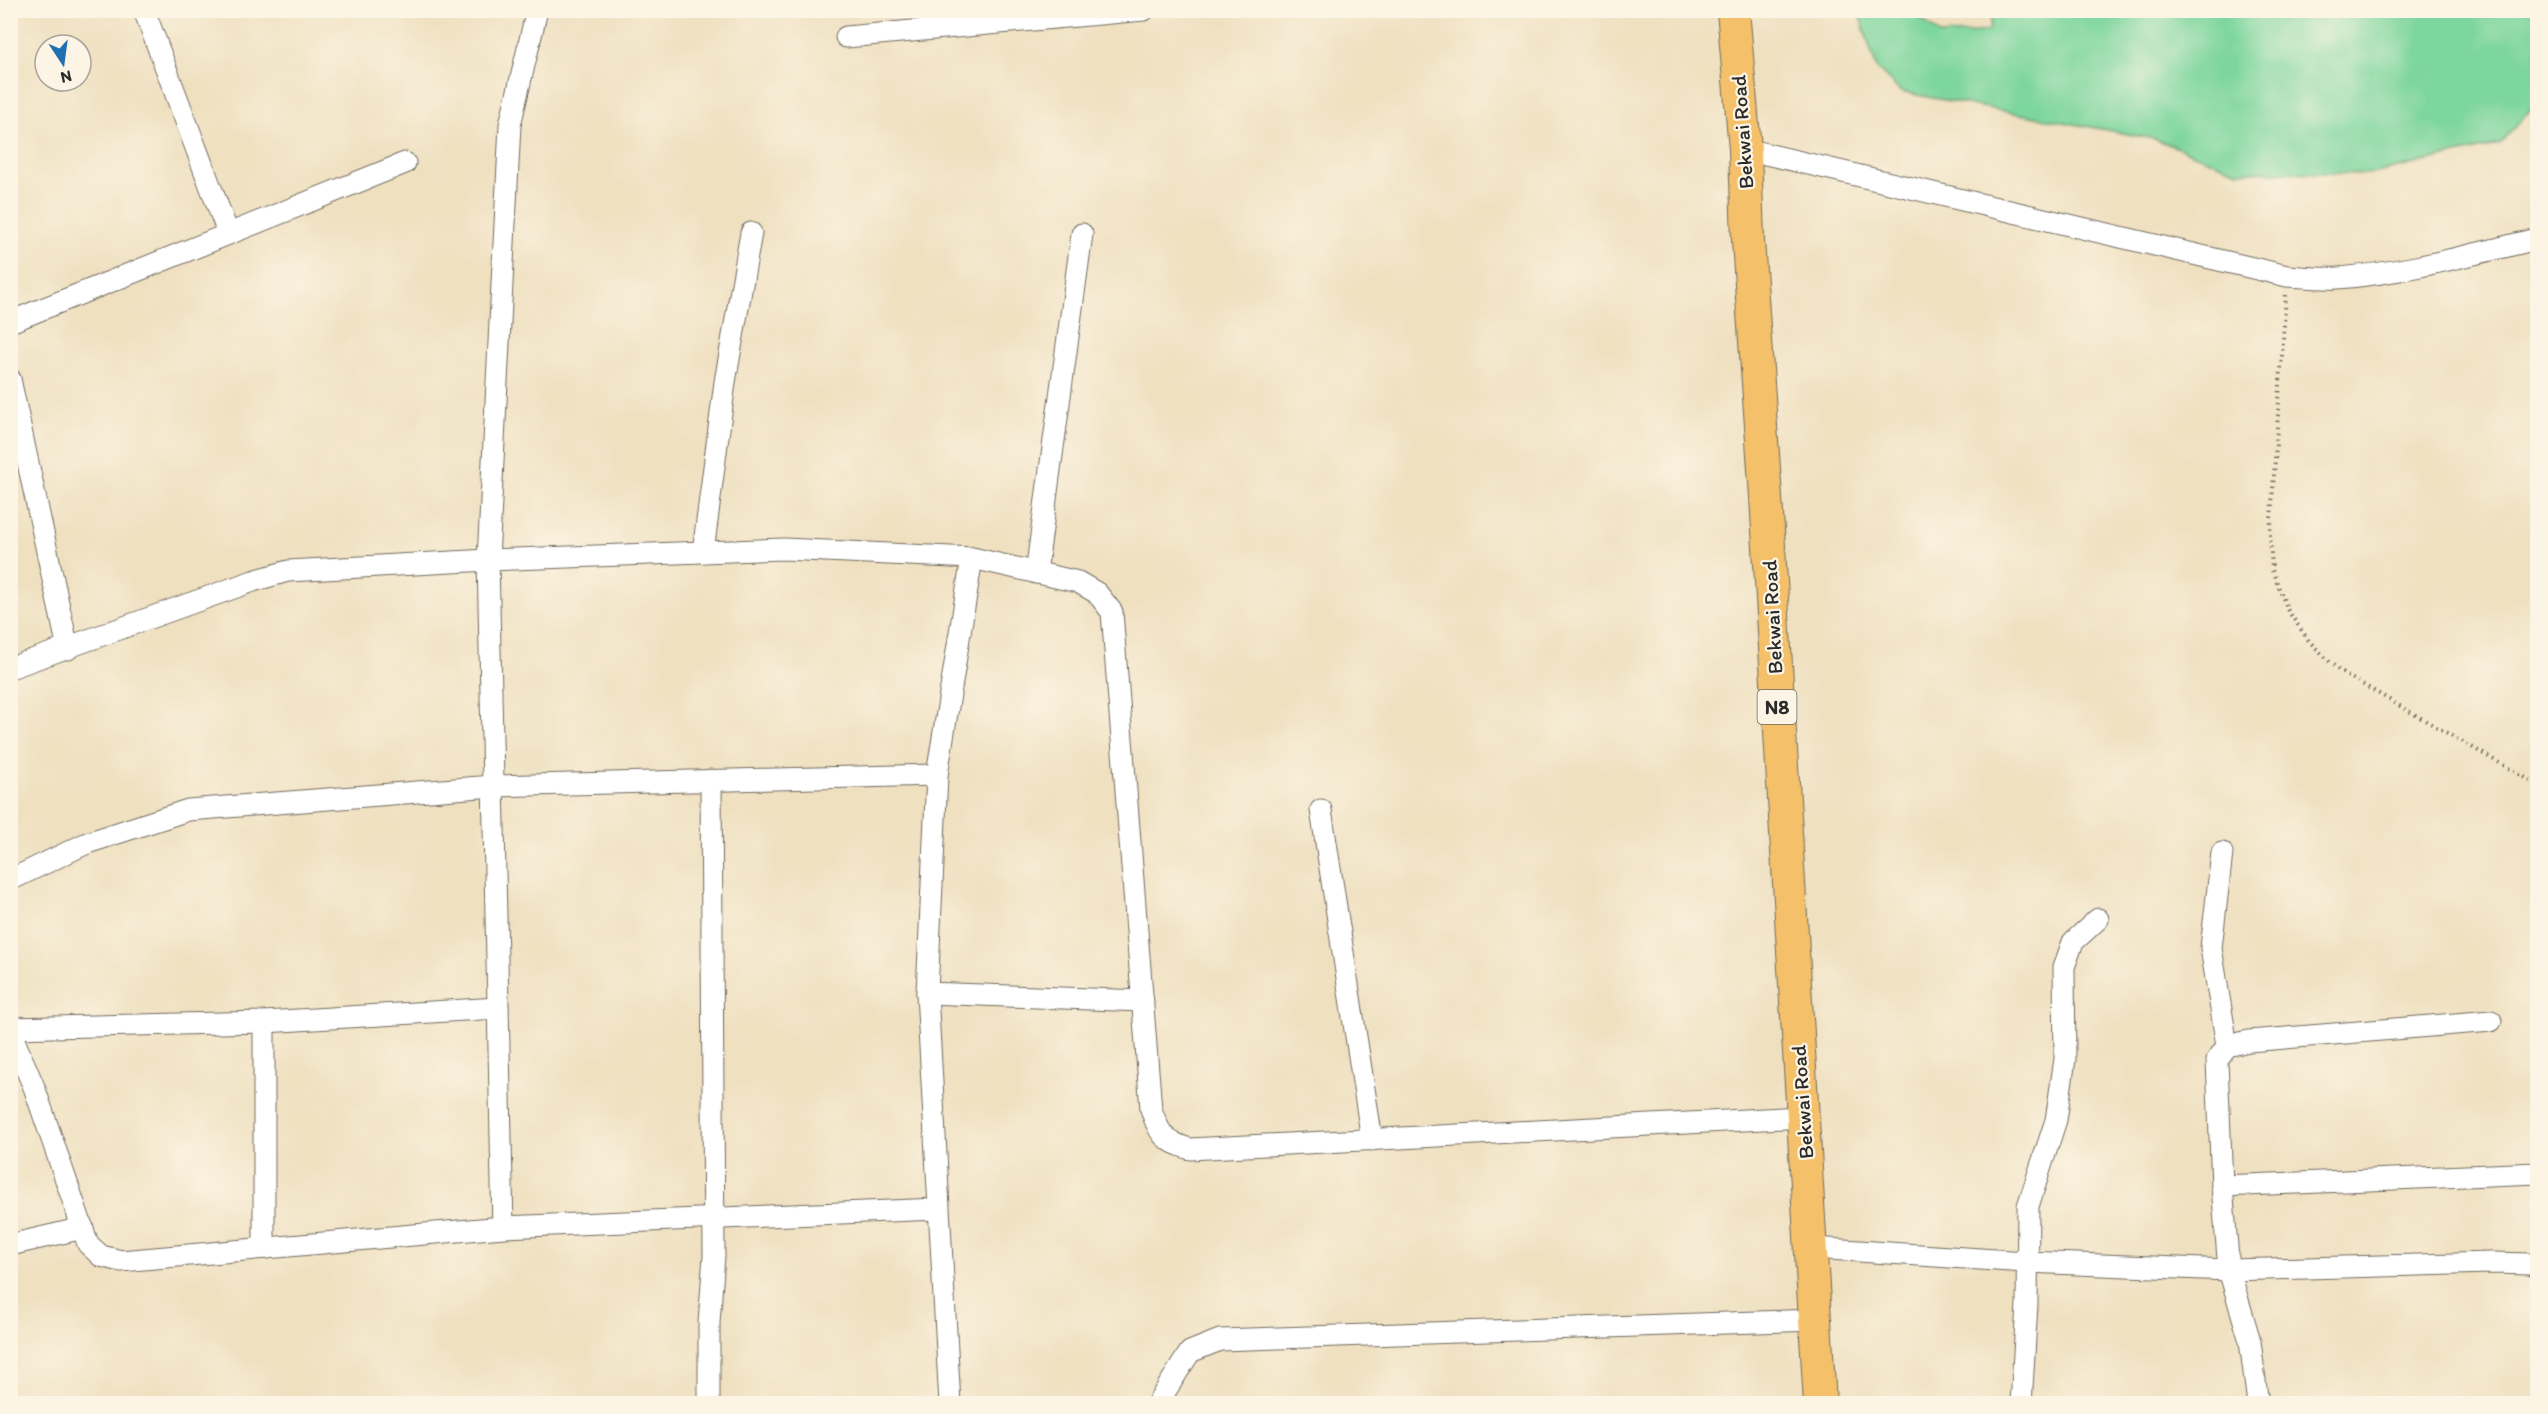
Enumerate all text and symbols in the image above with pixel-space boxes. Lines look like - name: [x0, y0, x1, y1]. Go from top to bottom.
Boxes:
- north arrow: [33, 33, 93, 93]
- text: N: [59, 67, 74, 88]
- street label: Bekwai Road: [1726, 74, 1758, 190]
- street label: Bekwai Road: [1757, 559, 1787, 675]
- road number: N8: [1758, 690, 1796, 724]
- street label: Bekwai Road: [1786, 1044, 1818, 1160]

